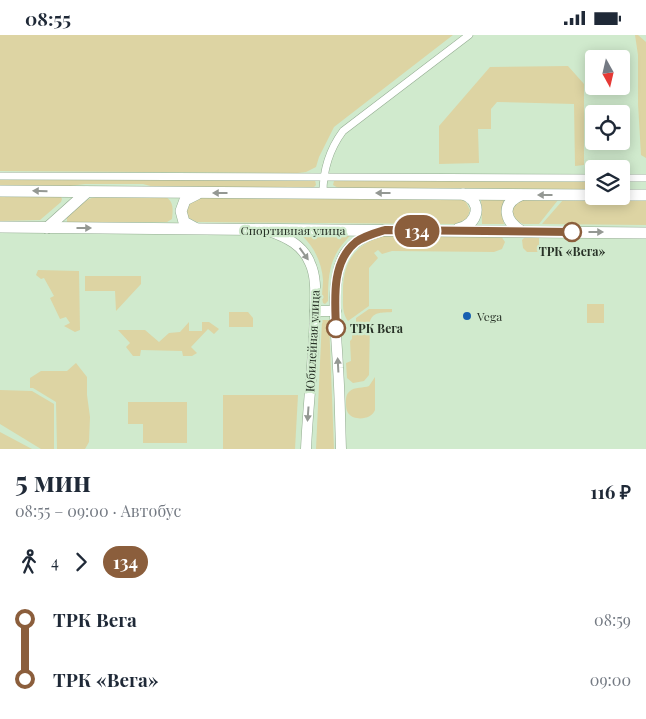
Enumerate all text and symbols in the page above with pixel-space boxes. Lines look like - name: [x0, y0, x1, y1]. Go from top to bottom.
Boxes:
- text: 08:55: [25, 5, 71, 31]
- north arrow: [585, 50, 630, 95]
- map controls: [585, 50, 630, 205]
- button: locate: [585, 105, 630, 150]
- button: layers: [585, 160, 630, 205]
- one-way arrow: [32, 187, 48, 195]
- one-way arrow: [212, 189, 228, 197]
- one-way arrow: [374, 189, 390, 197]
- one-way arrow: [537, 191, 553, 199]
- line badge: 134: [388, 215, 446, 247]
- text: 134: [404, 219, 430, 243]
- street label: Спортивная улица: [241, 222, 346, 238]
- marker: ТРК «Вега»: [562, 222, 582, 242]
- one-way arrow: [76, 224, 92, 232]
- one-way arrow: [588, 228, 604, 236]
- place label: ТРК «Вега»: [539, 243, 606, 259]
- one-way arrow: [299, 247, 309, 261]
- street label: Юбилейная улица: [301, 290, 323, 392]
- place label: Vega: [476, 308, 502, 324]
- marker: Vega: [461, 310, 473, 322]
- marker: ТРК Вега: [326, 318, 346, 338]
- place label: ТРК Вега: [350, 320, 404, 336]
- one-way arrow: [334, 357, 342, 373]
- one-way arrow: [304, 406, 312, 422]
- text: 5 мин: [15, 462, 91, 499]
- text: 116 ₽: [590, 478, 631, 504]
- text: 08:55 – 09:00 · Автобус: [15, 500, 181, 521]
- icon: walk: [15, 548, 43, 576]
- icon: forward: [67, 548, 95, 576]
- text: 134: [113, 550, 138, 574]
- text: 4: [51, 551, 59, 572]
- text: ТРК Вега: [53, 606, 137, 632]
- text: 08:59: [594, 609, 631, 630]
- text: ТРК «Вега»: [53, 666, 159, 692]
- text: 09:00: [590, 669, 631, 690]

